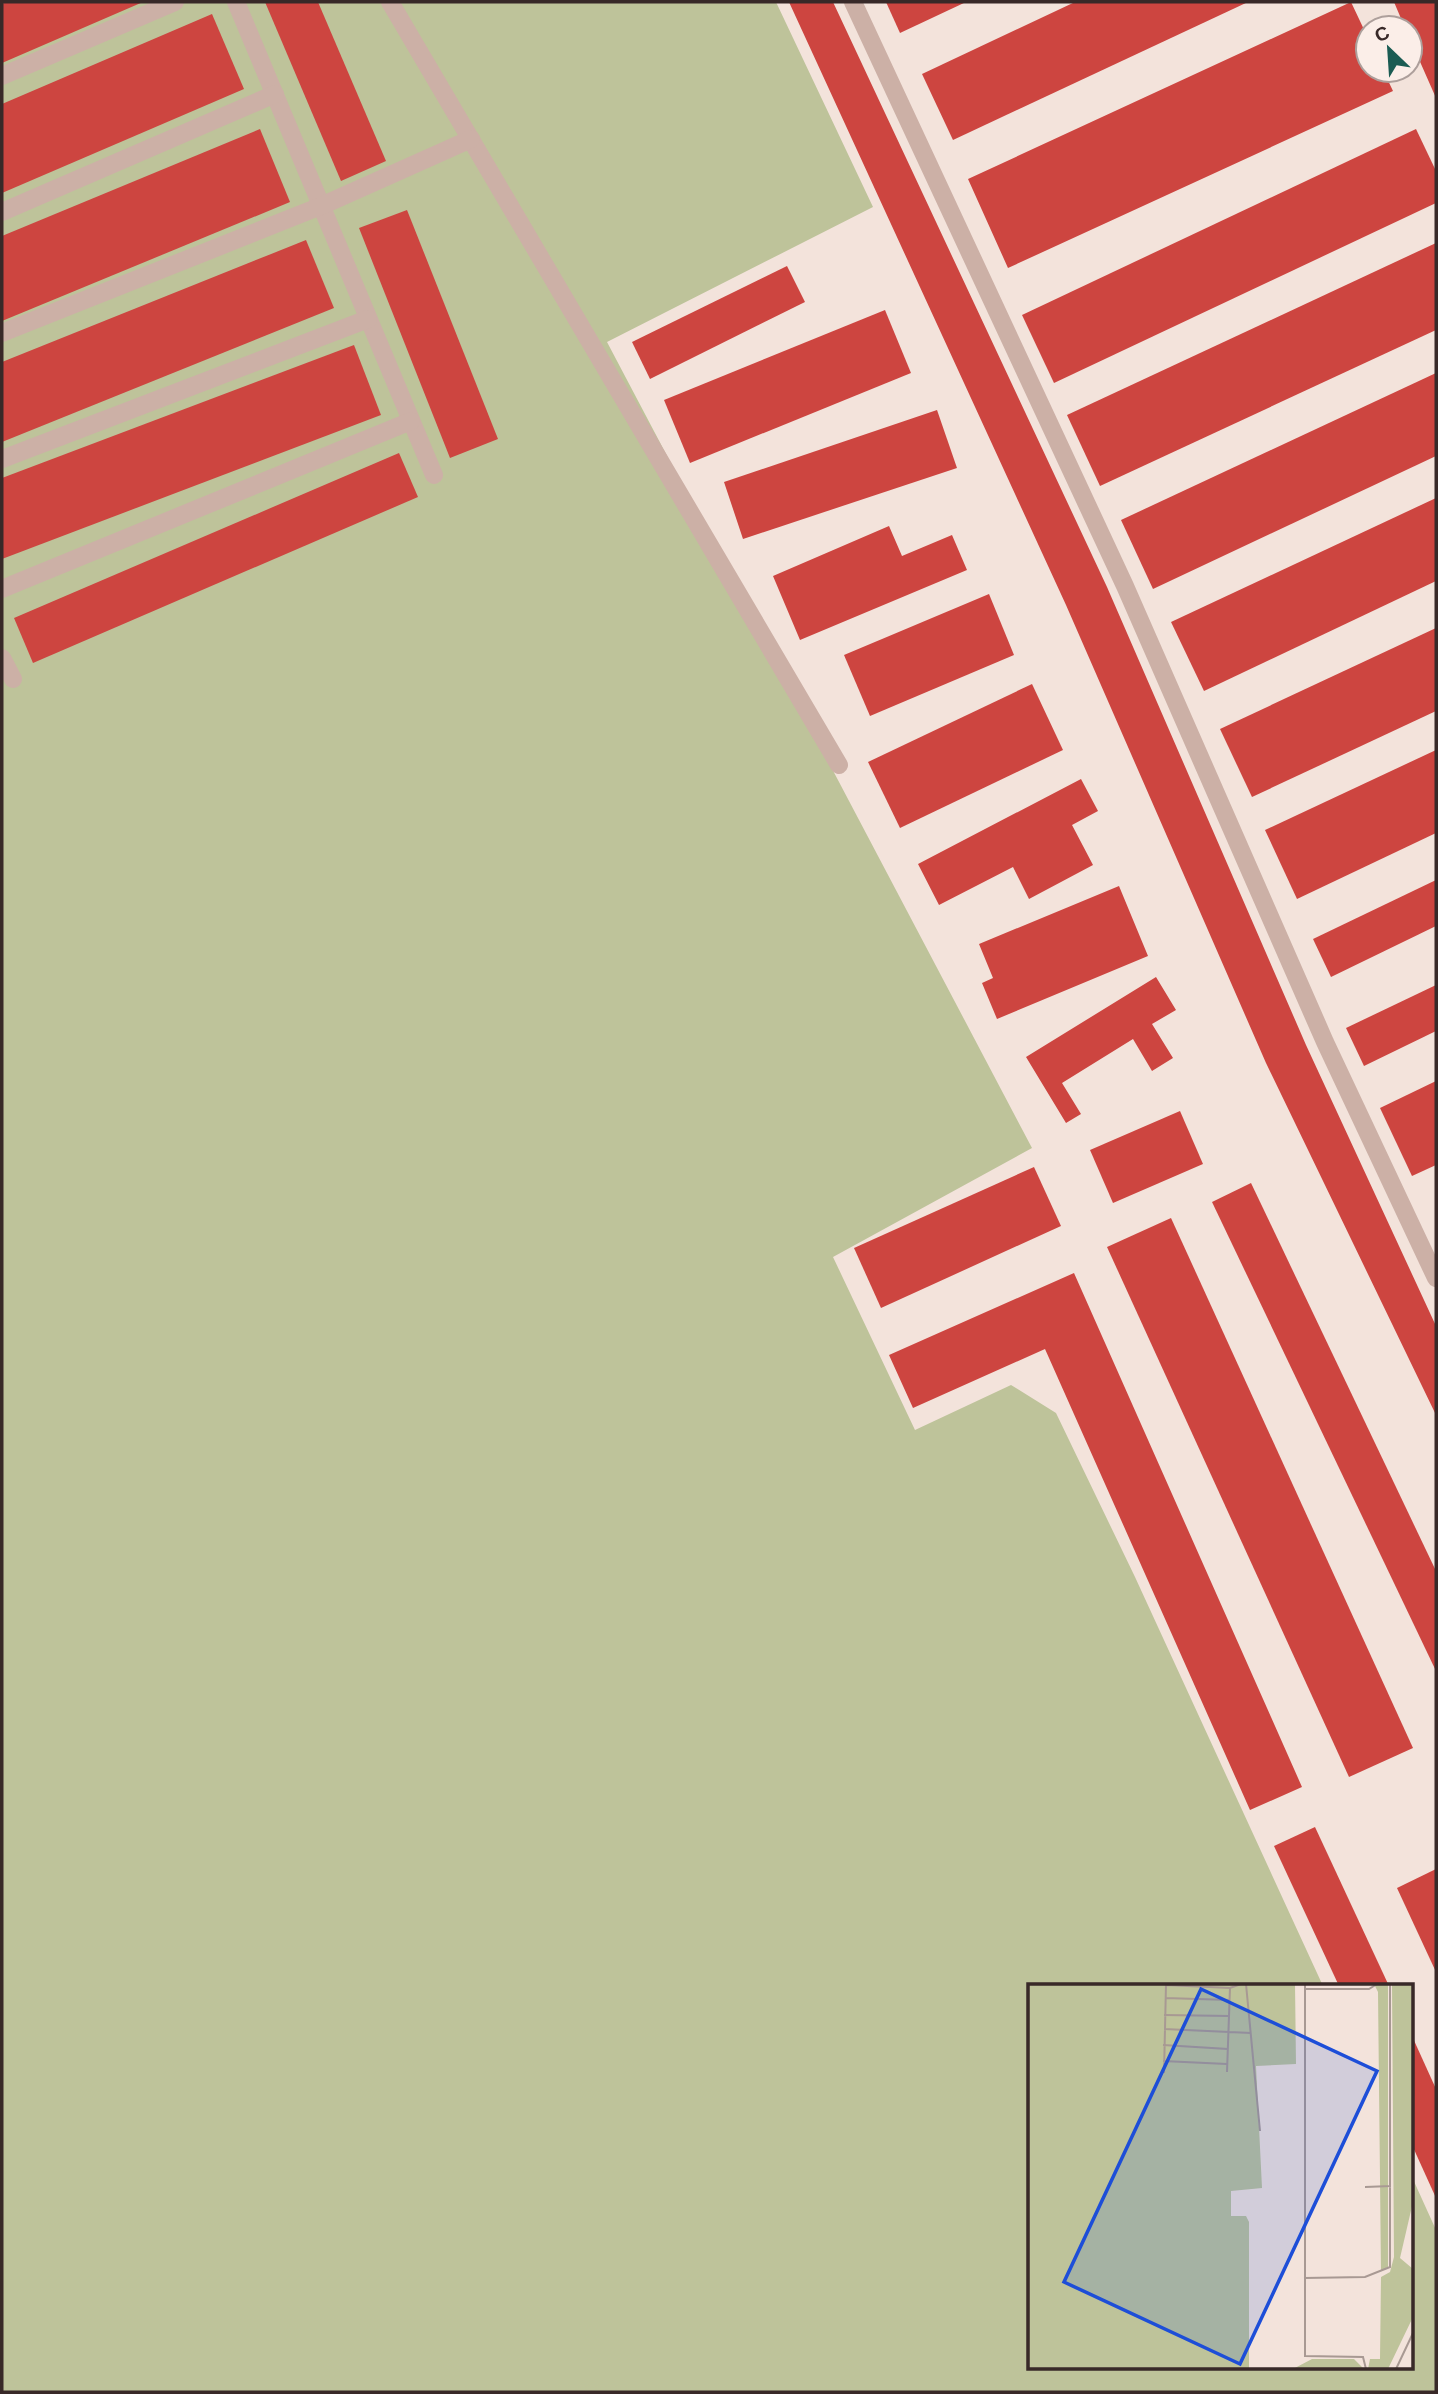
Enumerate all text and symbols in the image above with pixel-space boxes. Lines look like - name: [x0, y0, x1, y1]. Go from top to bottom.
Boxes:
- north arrow: [1354, 14, 1424, 84]
- text: С: [1371, 20, 1393, 46]
- inset map: [1028, 1984, 1414, 2370]

